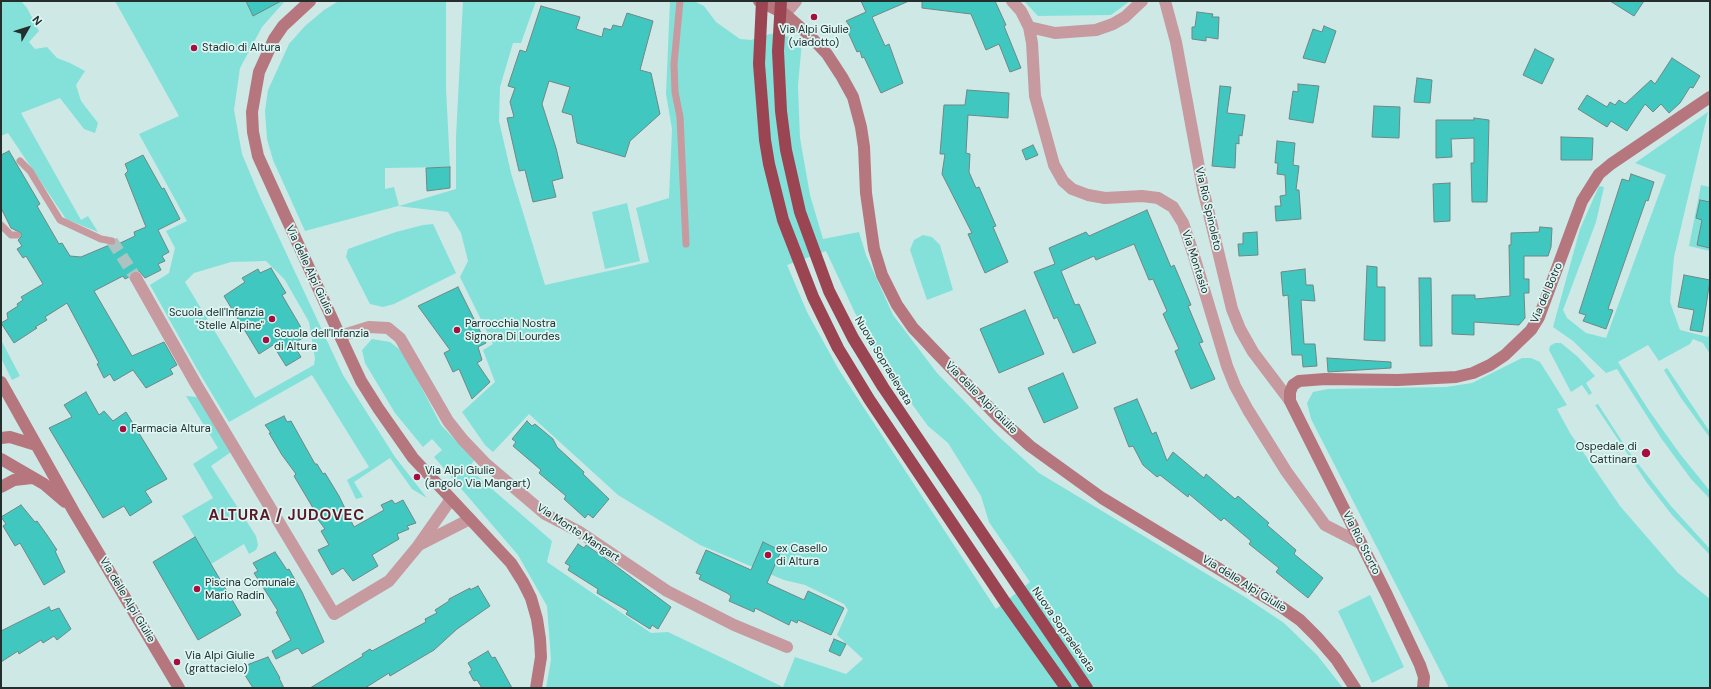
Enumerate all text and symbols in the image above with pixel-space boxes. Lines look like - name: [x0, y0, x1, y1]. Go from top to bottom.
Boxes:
- north arrow: [8, 8, 48, 48]
- marker: Via Alpi Giulie (viadotto): [809, 12, 819, 22]
- text: N: [29, 13, 45, 28]
- place label: Via Alpi Giulie (viadotto): [779, 23, 849, 49]
- place label: Stadio di Altura: [202, 41, 281, 55]
- marker: Stadio di Altura: [189, 43, 199, 53]
- street label: Via Rio Spinoleto: [1192, 166, 1224, 252]
- street label: Via delle Alpi Giulie: [283, 223, 335, 317]
- street label: Via Montasio: [1179, 229, 1211, 295]
- street label: Via del Botro: [1528, 260, 1566, 326]
- place label: Scuola dell'Infanzia "Stelle Alpine": [169, 306, 264, 332]
- marker: Scuola dell'Infanzia "Stelle Alpine": [267, 314, 277, 324]
- street label: Nuova Sopraelevata: [851, 314, 915, 408]
- place label: Parrocchia Nostra Signora Di Lourdes: [465, 317, 560, 343]
- marker: Parrocchia Nostra Signora Di Lourdes: [452, 325, 462, 335]
- place label: Scuola dell'Infanzia di Altura: [274, 327, 369, 353]
- marker: Scuola dell'Infanzia di Altura: [261, 335, 271, 345]
- street label: Via delle Alpi Giulie: [942, 359, 1020, 437]
- place label: Farmacia Altura: [131, 422, 211, 436]
- marker: Farmacia Altura: [118, 424, 128, 434]
- place label: Ospedale di Cattinara: [1576, 440, 1637, 466]
- marker: Ospedale di Cattinara: [1640, 447, 1652, 459]
- place label: Via Alpi Giulie (angolo Via Mangart): [425, 464, 530, 490]
- marker: Via Alpi Giulie (angolo Via Mangart): [412, 472, 422, 482]
- street label: Via Monte Mangart: [534, 501, 622, 565]
- district label: ALTURA / JUDOVEC: [209, 507, 365, 525]
- street label: Via Rio Storto: [1339, 509, 1383, 577]
- place label: ex Casello di Altura: [776, 542, 827, 568]
- marker: ex Casello di Altura: [763, 550, 773, 560]
- street label: Via delle Alpi Giulie: [1199, 553, 1289, 615]
- street label: Via delle Alpi Giulie: [96, 555, 158, 645]
- place label: Piscina Comunale Mario Radin: [205, 576, 295, 602]
- marker: Piscina Comunale Mario Radin: [192, 584, 202, 594]
- street label: Nuova Sopraelevata: [1029, 585, 1097, 675]
- place label: Via Alpi Giulie (grattacielo): [185, 649, 255, 675]
- marker: Via Alpi Giulie (grattacielo): [172, 657, 182, 667]

